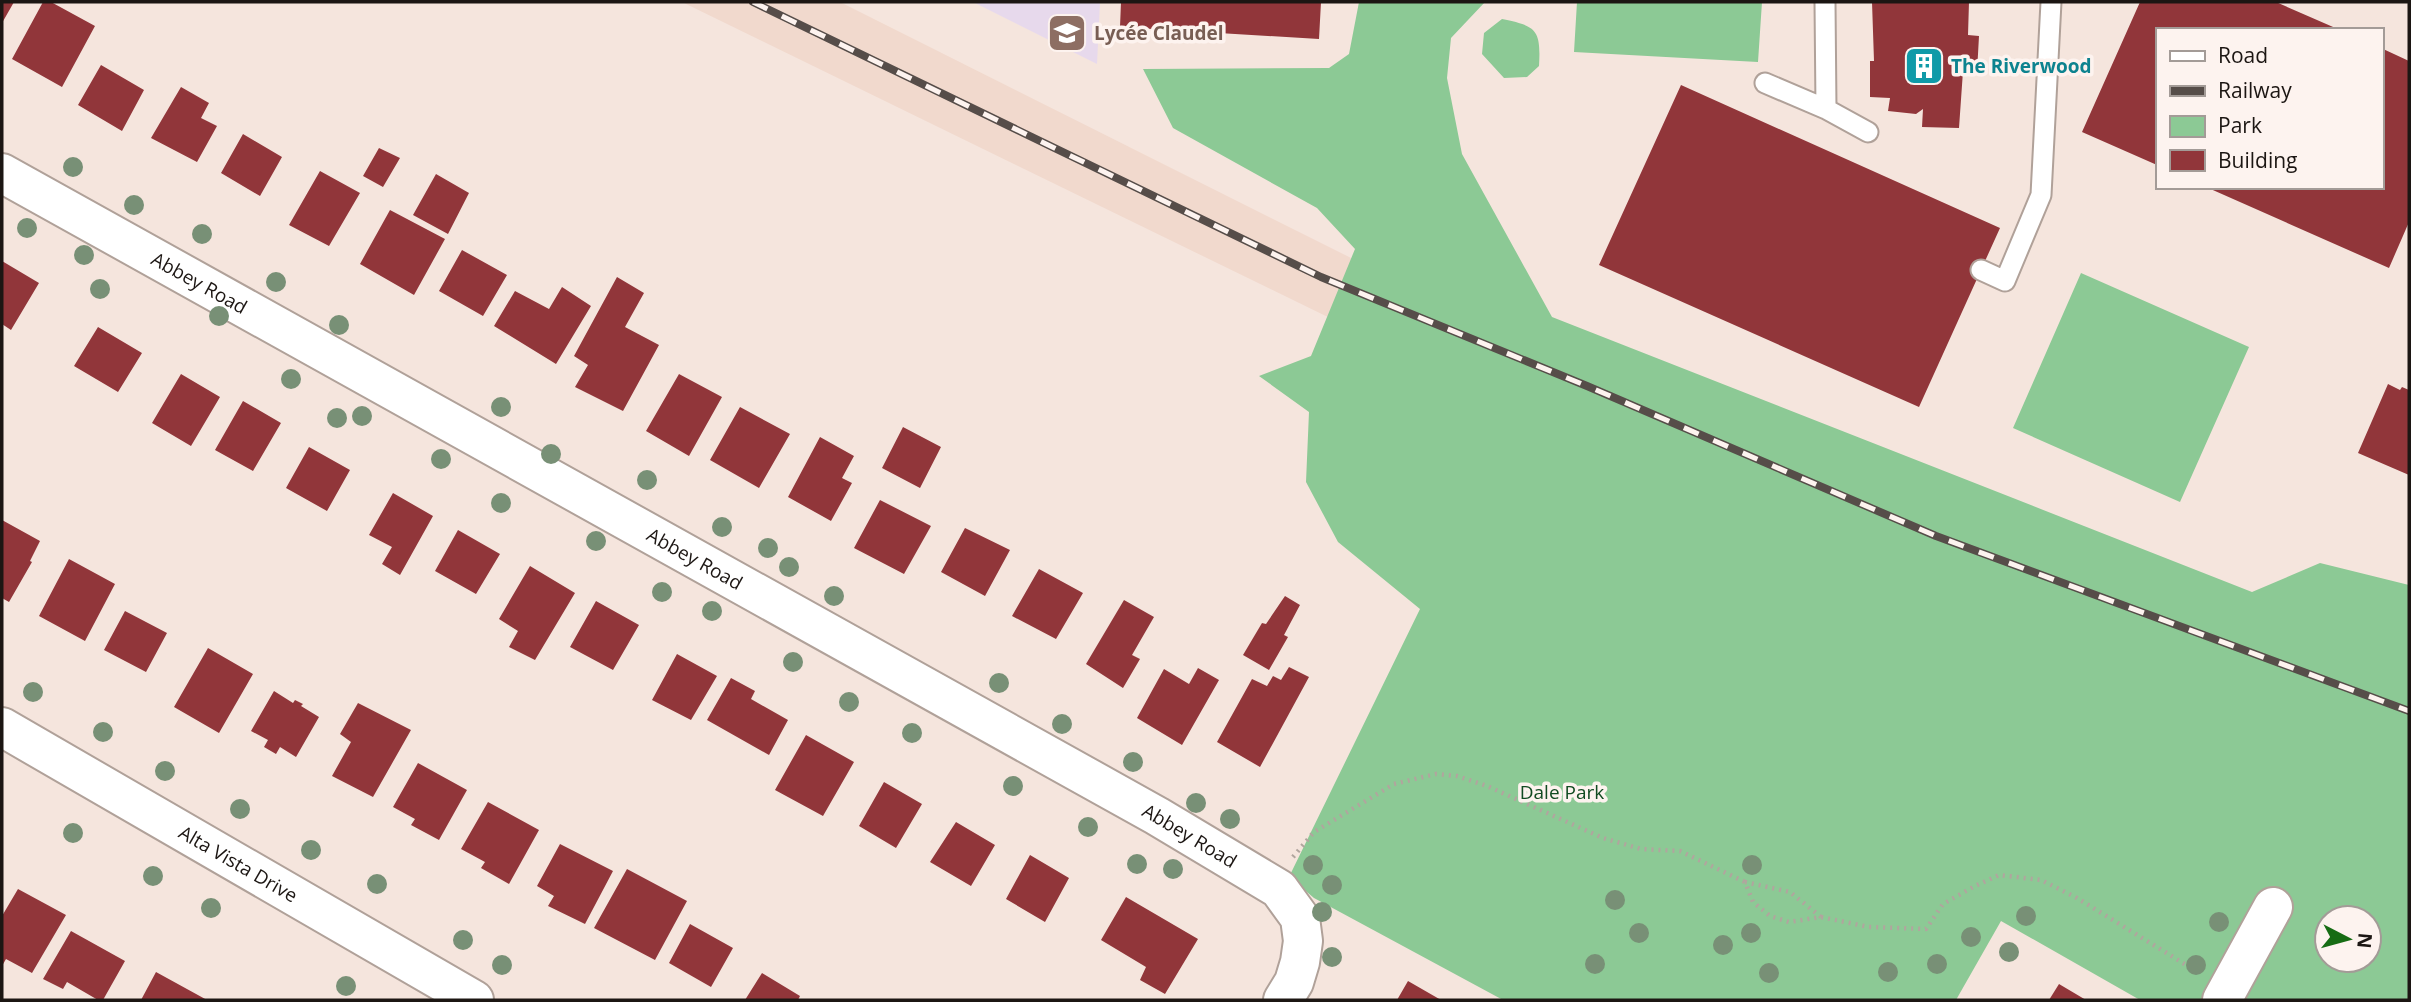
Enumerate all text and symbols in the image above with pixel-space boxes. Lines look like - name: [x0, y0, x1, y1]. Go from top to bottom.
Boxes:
- school or university icon: Lycée Claudel: [1046, 12, 1088, 54]
- place label: Lycée Claudel: [1094, 20, 1224, 46]
- legend: [2156, 28, 2383, 189]
- text: Road: [2218, 41, 2268, 69]
- building icon: The Riverwood: [1903, 45, 1945, 87]
- place label: The Riverwood: [1951, 53, 2091, 79]
- text: Railway: [2218, 76, 2292, 104]
- text: Park: [2218, 111, 2262, 139]
- text: Building: [2218, 146, 2297, 174]
- street label: Abbey Road: [147, 246, 252, 320]
- street label: Abbey Road: [642, 522, 747, 596]
- park label: Dale Park: [1520, 779, 1604, 805]
- street label: Abbey Road: [1138, 797, 1242, 874]
- street label: Alta Vista Drive: [174, 819, 302, 908]
- north arrow: [2313, 904, 2383, 974]
- text: N: [2351, 932, 2379, 950]

